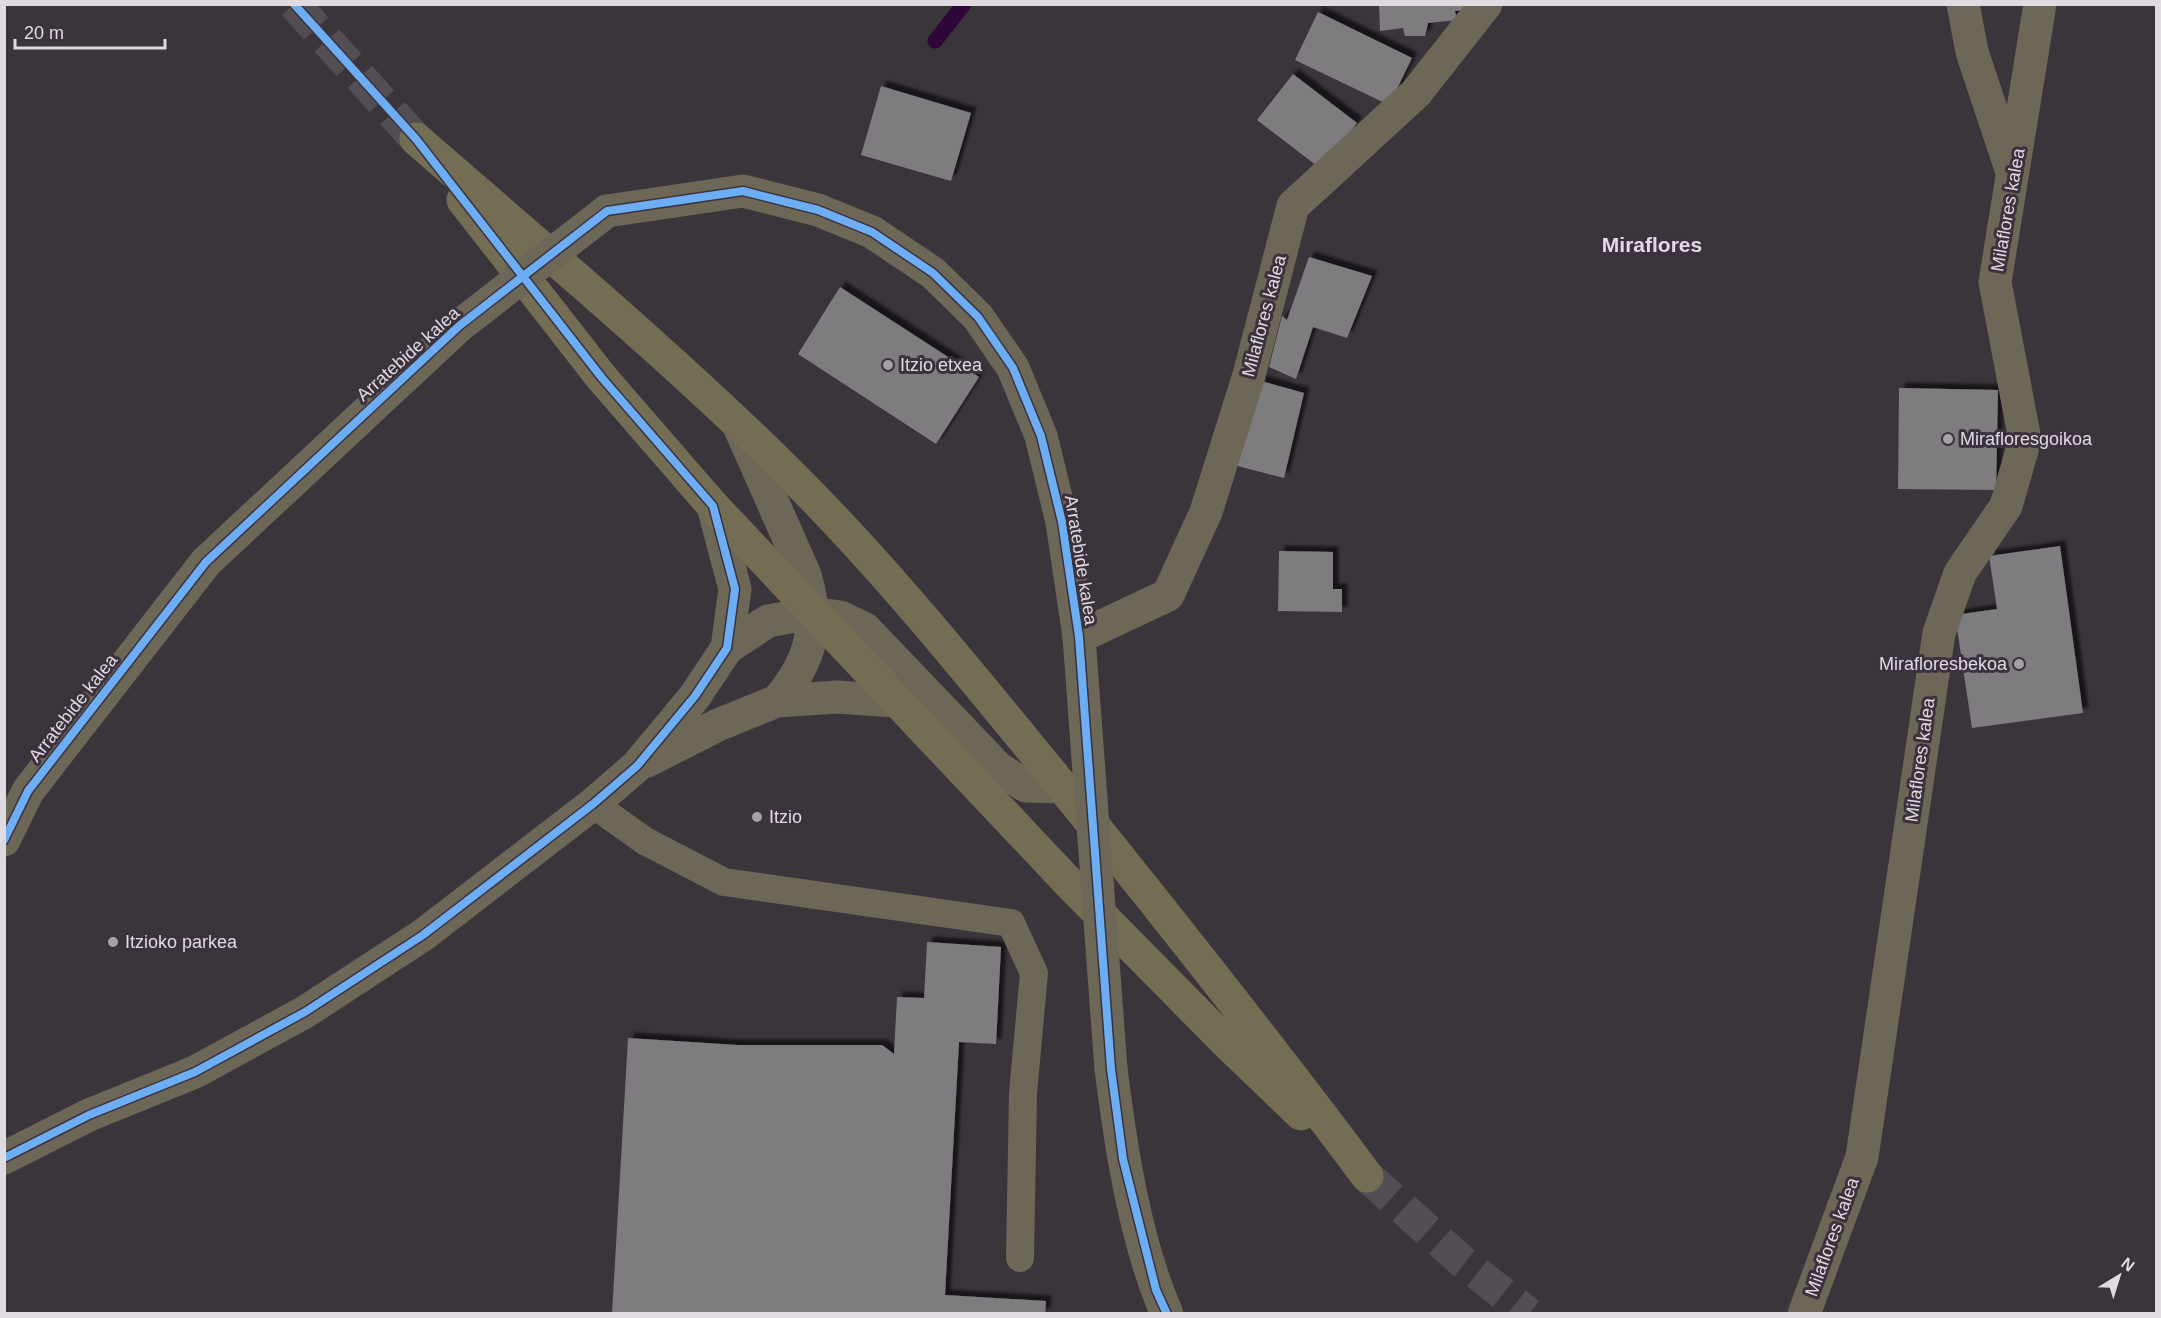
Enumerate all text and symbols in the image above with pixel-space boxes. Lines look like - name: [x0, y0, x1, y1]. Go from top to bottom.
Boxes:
- scale bar: [15, 12, 165, 50]
- text: 20 m: [24, 23, 64, 43]
- street label: Milaflores kalea: [1987, 146, 2029, 273]
- district label: Miraflores: [1602, 233, 1702, 256]
- street label: Milaflores kalea: [1238, 252, 1290, 379]
- street label: Arratebide kalea: [353, 302, 464, 405]
- place label: Itzio etxea: [900, 355, 983, 375]
- marker: Itzio etxea: [881, 358, 895, 372]
- place label: Mirafloresgoikoa: [1960, 429, 2093, 449]
- marker: Mirafloresgoikoa: [1941, 432, 1955, 446]
- street label: Arratebide kalea: [1061, 494, 1101, 627]
- street label: Arratebide kalea: [25, 649, 122, 766]
- place label: Mirafloresbekoa: [1879, 654, 2008, 674]
- marker: Mirafloresbekoa: [2012, 657, 2026, 671]
- street label: Milaflores kalea: [1901, 696, 1939, 823]
- place label: Itzio: [769, 807, 802, 827]
- marker: Itzio: [750, 810, 764, 824]
- place label: Itzioko parkea: [125, 932, 238, 952]
- marker: Itzioko parkea: [106, 935, 120, 949]
- street label: Milaflores kalea: [1801, 1174, 1863, 1299]
- north arrow: [2089, 1246, 2149, 1306]
- text: N: [2118, 1254, 2138, 1275]

